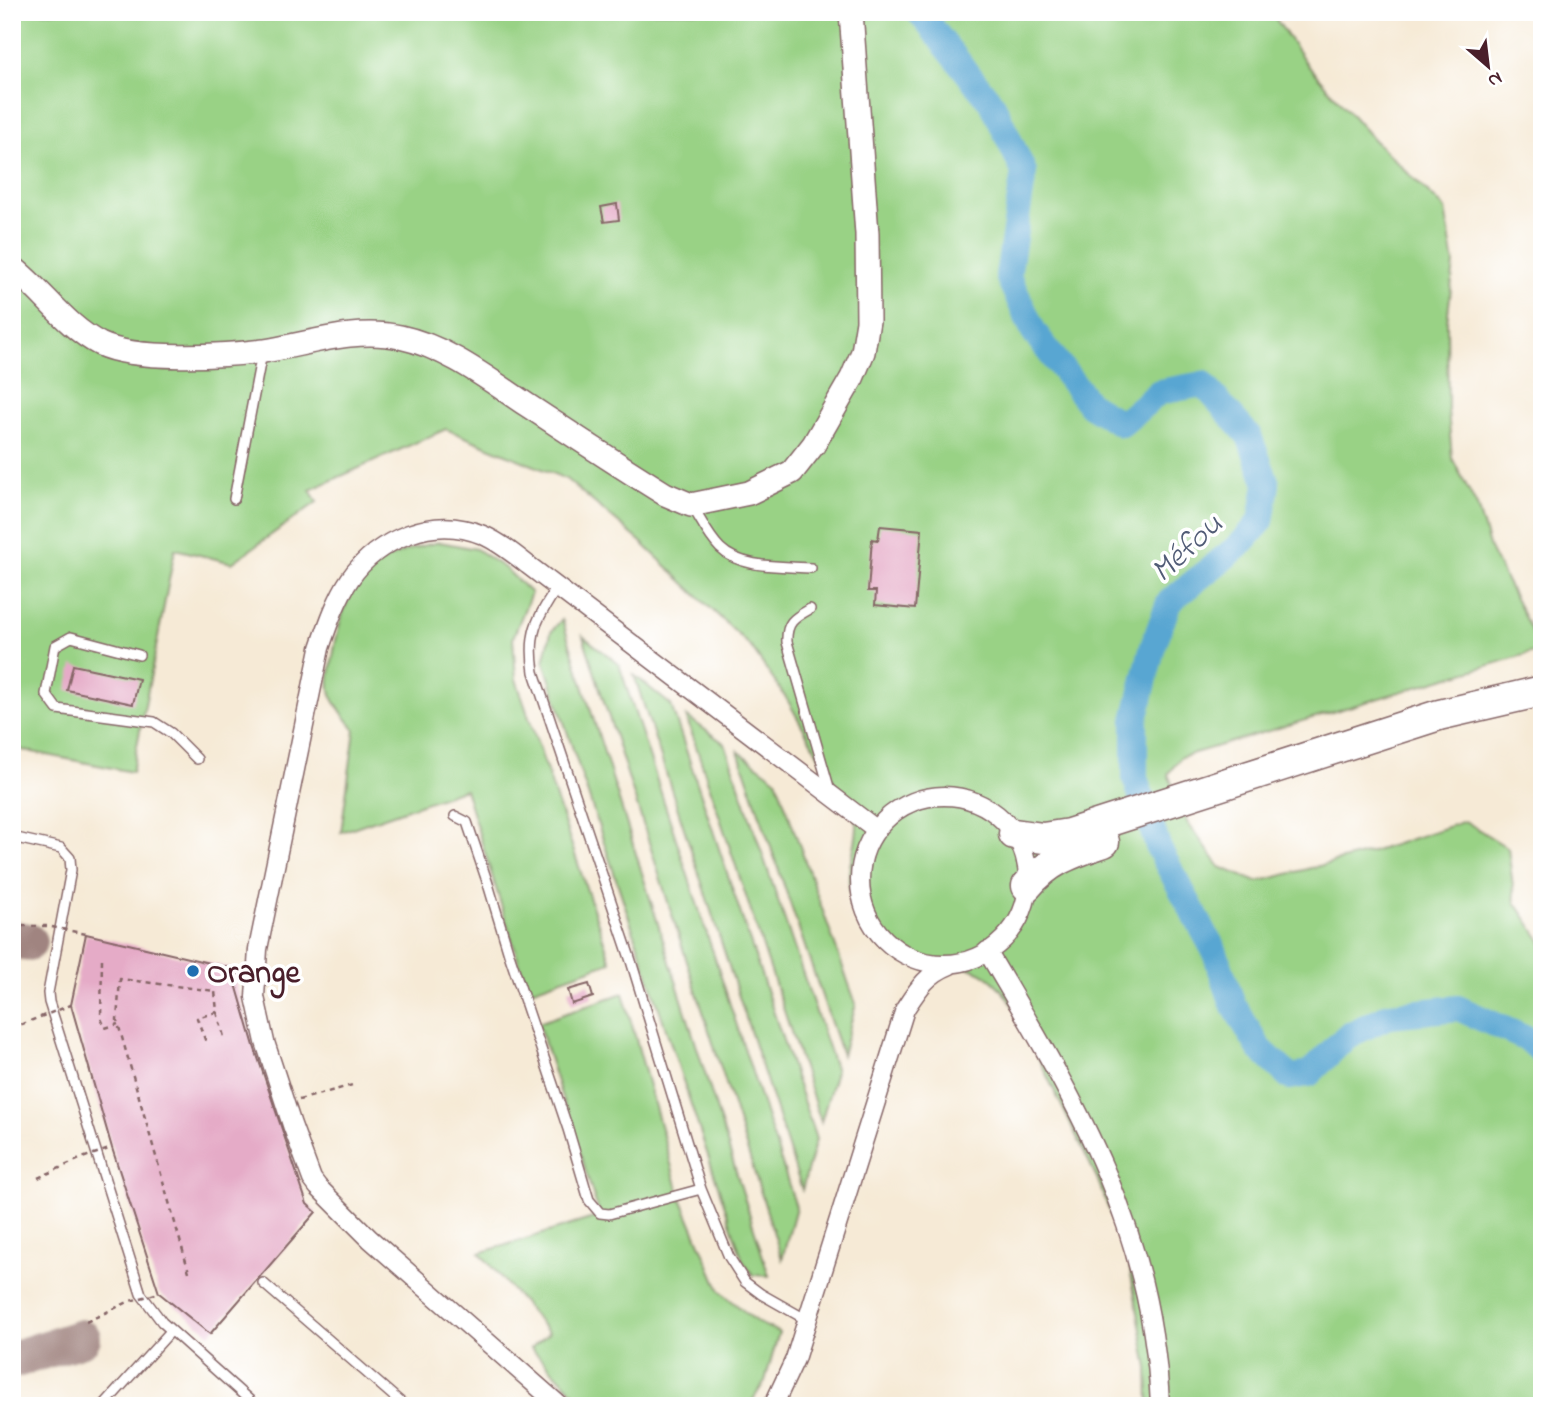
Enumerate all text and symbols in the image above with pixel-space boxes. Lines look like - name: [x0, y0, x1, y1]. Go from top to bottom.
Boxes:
- north arrow: [1452, 32, 1522, 102]
- text: N: [1483, 64, 1507, 94]
- water label: Méfou: [1141, 503, 1235, 595]
- place label: Orange: [207, 951, 301, 999]
- marker: Orange: [185, 963, 201, 979]

